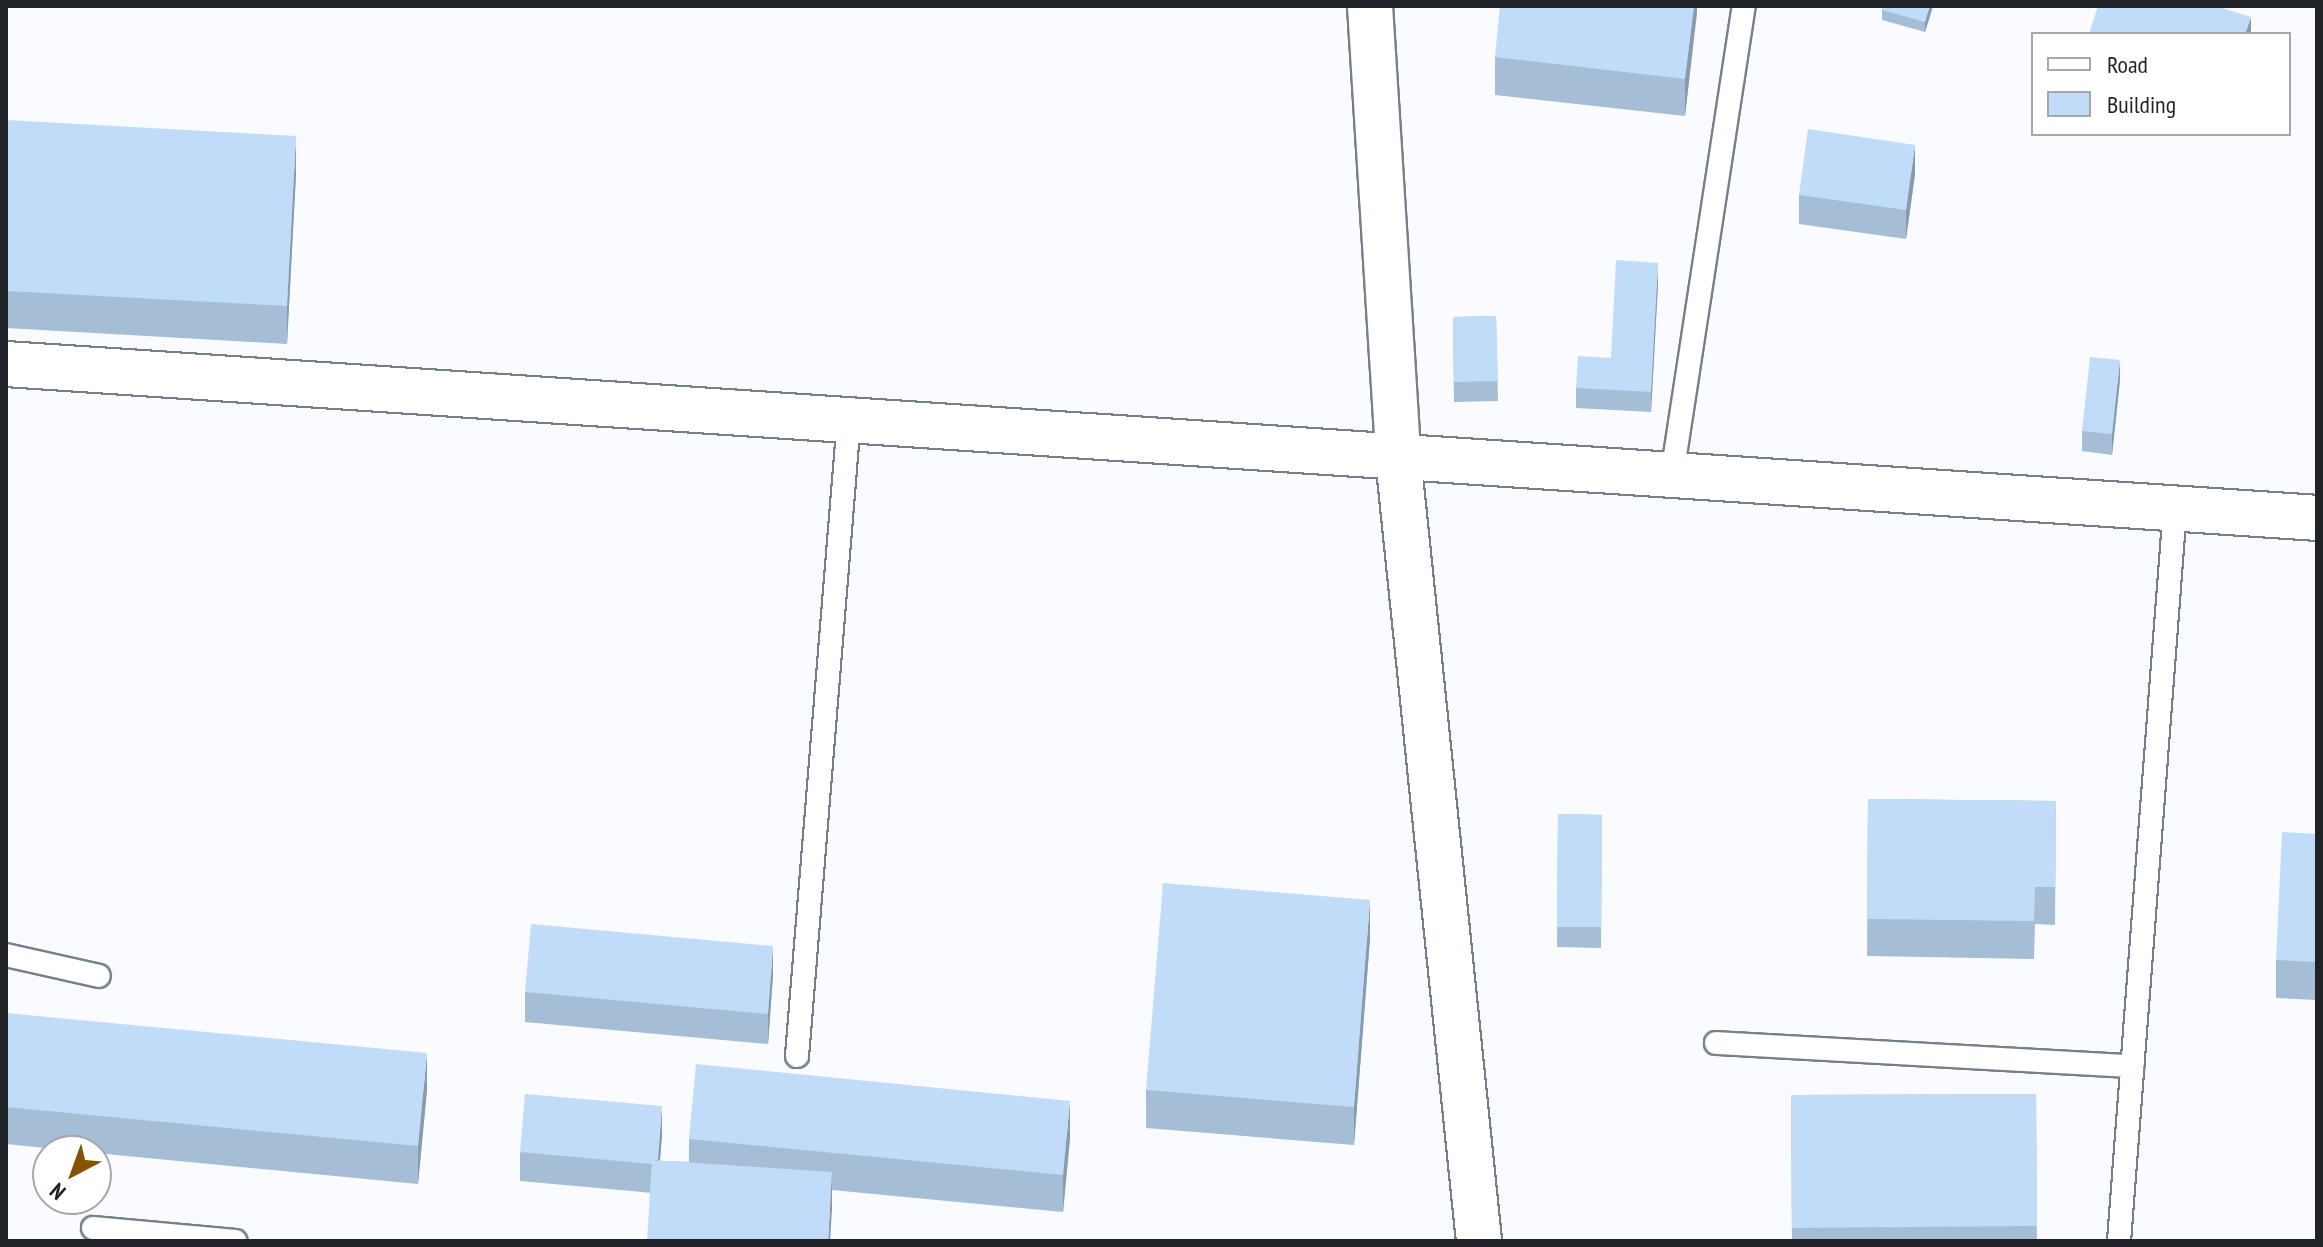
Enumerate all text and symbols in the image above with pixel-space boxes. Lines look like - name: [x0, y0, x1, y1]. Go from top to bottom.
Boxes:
- legend: [2031, 32, 2291, 136]
- text: Road: [2107, 49, 2148, 80]
- text: Building: [2107, 89, 2176, 120]
- north arrow: [32, 1135, 112, 1215]
- text: N: [44, 1177, 71, 1206]

